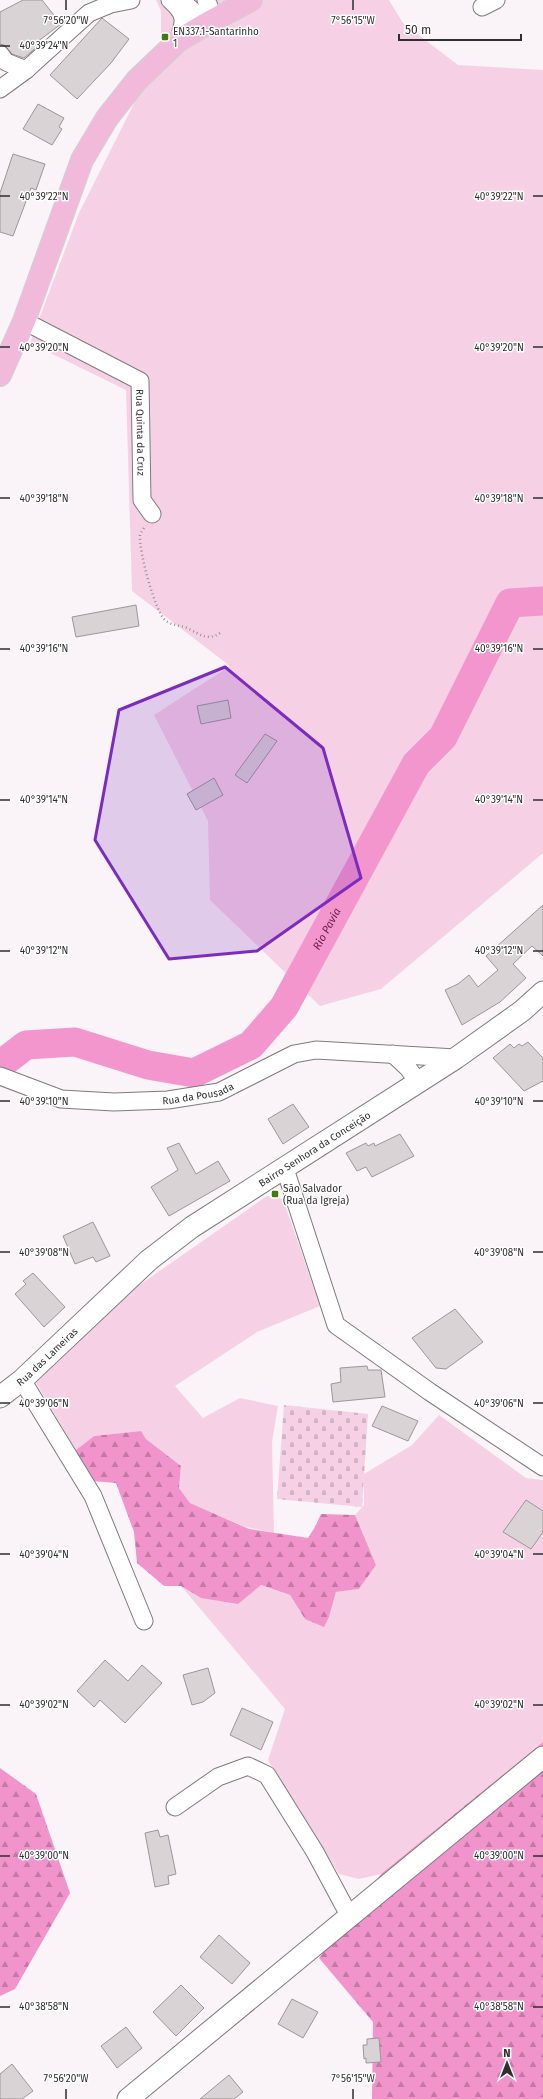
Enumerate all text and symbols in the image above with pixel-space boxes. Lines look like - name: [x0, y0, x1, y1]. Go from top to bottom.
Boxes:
- text: 7°56'20"W: [44, 15, 89, 27]
- text: 7°56'15"W: [331, 15, 375, 27]
- scale bar: [399, 16, 521, 42]
- text: 50 m: [405, 23, 431, 37]
- place label: EN337.1-Santarinho 1: [173, 26, 259, 50]
- marker: EN337.1-Santarinho 1: [160, 32, 170, 42]
- text: 40°39'24"N: [20, 40, 68, 52]
- text: 40°39'22"N: [19, 191, 69, 203]
- text: 40°39'22"N: [474, 191, 524, 203]
- text: 40°39'20"N: [19, 342, 69, 354]
- text: 40°39'20"N: [474, 342, 524, 354]
- street label: Rua Quinta da Cruz: [133, 389, 147, 476]
- text: 40°39'18"N: [20, 493, 68, 505]
- text: 40°39'18"N: [475, 493, 523, 505]
- text: 40°39'16"N: [20, 643, 68, 655]
- text: 40°39'16"N: [475, 643, 523, 655]
- text: 40°39'14"N: [20, 794, 68, 806]
- text: 40°39'14"N: [475, 794, 523, 806]
- water label: Rio Pavia: [310, 906, 344, 952]
- text: 40°39'12"N: [20, 945, 68, 957]
- text: 40°39'12"N: [475, 945, 523, 957]
- street label: Rua da Pousada: [162, 1081, 236, 1107]
- text: 40°39'10"N: [19, 1096, 69, 1108]
- text: 40°39'10"N: [474, 1096, 524, 1108]
- street label: Bairro Senhora da Conceição: [257, 1109, 373, 1190]
- place label: São Salvador (Rua da Igreja): [283, 1183, 349, 1207]
- marker: São Salvador (Rua da Igreja): [270, 1189, 280, 1199]
- text: 40°39'08"N: [19, 1247, 69, 1259]
- text: 40°39'08"N: [474, 1247, 524, 1259]
- street label: Rua das Lameiras: [15, 1325, 81, 1389]
- text: 40°39'06"N: [19, 1398, 69, 1410]
- text: 40°39'06"N: [474, 1398, 524, 1410]
- text: 40°39'04"N: [19, 1549, 69, 1561]
- text: 40°39'04"N: [474, 1549, 524, 1561]
- text: 40°39'02"N: [19, 1699, 69, 1711]
- text: 40°39'02"N: [474, 1699, 524, 1711]
- text: 40°39'00"N: [19, 1850, 69, 1862]
- text: 40°39'00"N: [474, 1850, 524, 1862]
- text: 40°38'58"N: [19, 2001, 69, 2013]
- text: 40°38'58"N: [474, 2001, 524, 2013]
- north arrow: [487, 2043, 527, 2083]
- text: N: [503, 2047, 511, 2060]
- text: 7°56'20"W: [44, 2073, 89, 2085]
- text: 7°56'15"W: [331, 2073, 375, 2085]

